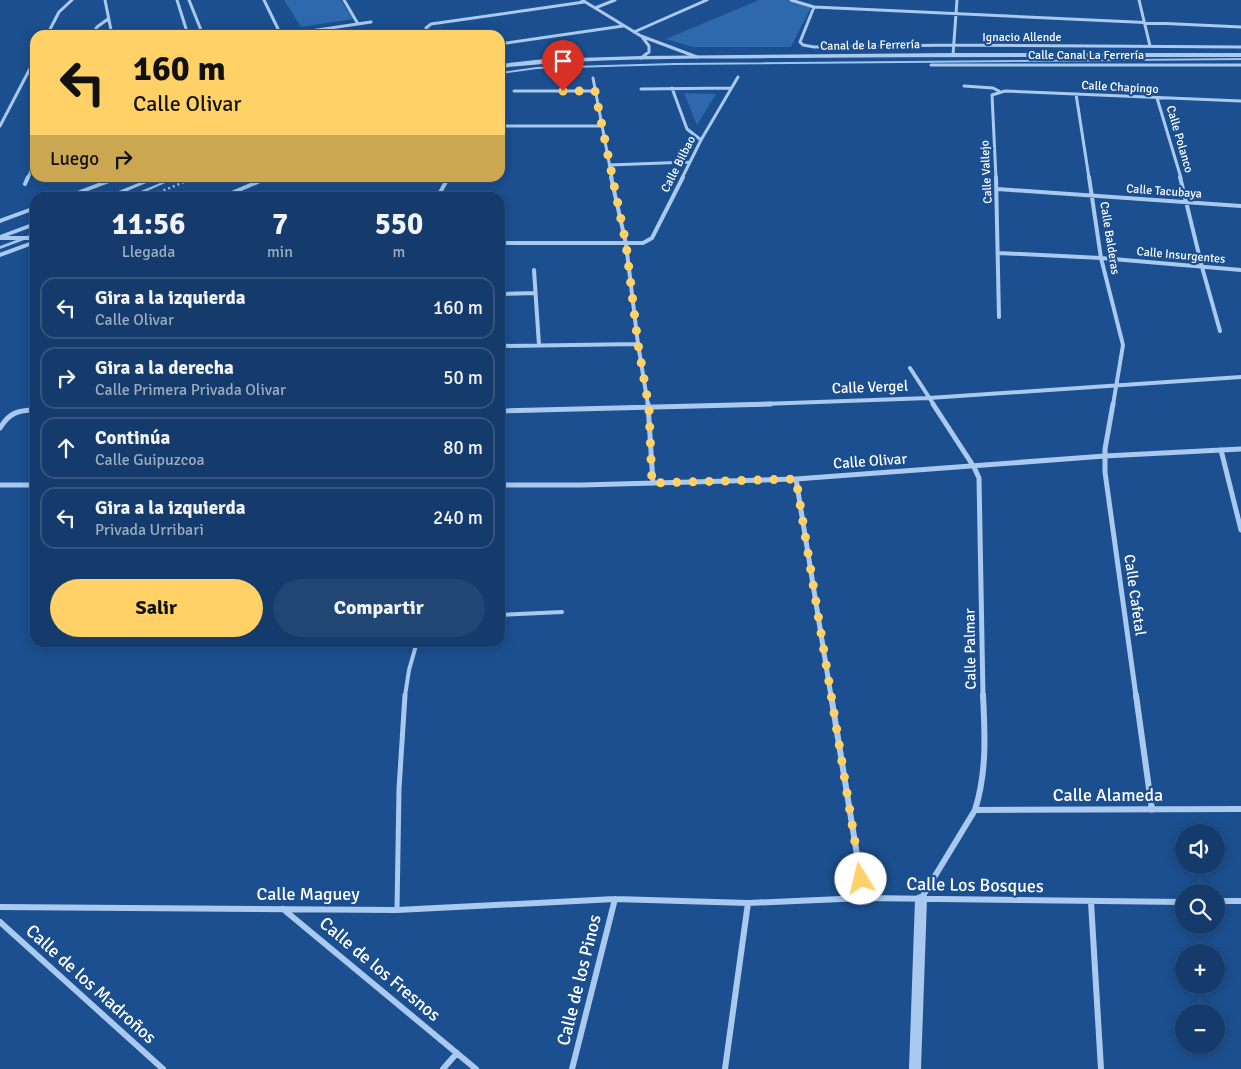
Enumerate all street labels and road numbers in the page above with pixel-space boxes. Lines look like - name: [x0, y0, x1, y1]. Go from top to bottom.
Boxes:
- street label: Ignacio Allende: [982, 30, 1062, 45]
- street label: Canal de la Ferrería: [820, 37, 920, 54]
- street label: Calle Canal La Ferrería: [1028, 48, 1144, 63]
- street label: Calle Chapingo: [1081, 78, 1159, 97]
- street label: Calle Polanco: [1163, 104, 1196, 175]
- street label: Calle Bilbao: [658, 133, 699, 195]
- street label: Calle Vallejo: [977, 140, 996, 204]
- street label: Calle Tacubaya: [1126, 181, 1202, 202]
- street label: Calle Balderas: [1096, 201, 1123, 276]
- street label: Calle Insurgentes: [1136, 244, 1226, 267]
- street label: Calle Vergel: [831, 377, 909, 397]
- street label: Calle Olivar: [833, 449, 908, 473]
- street label: Calle Cafetal: [1120, 553, 1150, 637]
- street label: Calle Palmar: [960, 608, 980, 690]
- street label: Calle Alameda: [1053, 784, 1163, 806]
- street label: Calle Los Bosques: [906, 873, 1044, 897]
- street label: Calle Maguey: [256, 883, 360, 905]
- street label: Calle de los Fresnos: [315, 912, 445, 1026]
- street label: Calle de los Pinos: [552, 912, 606, 1048]
- street label: Calle de los Madroños: [21, 920, 161, 1048]

